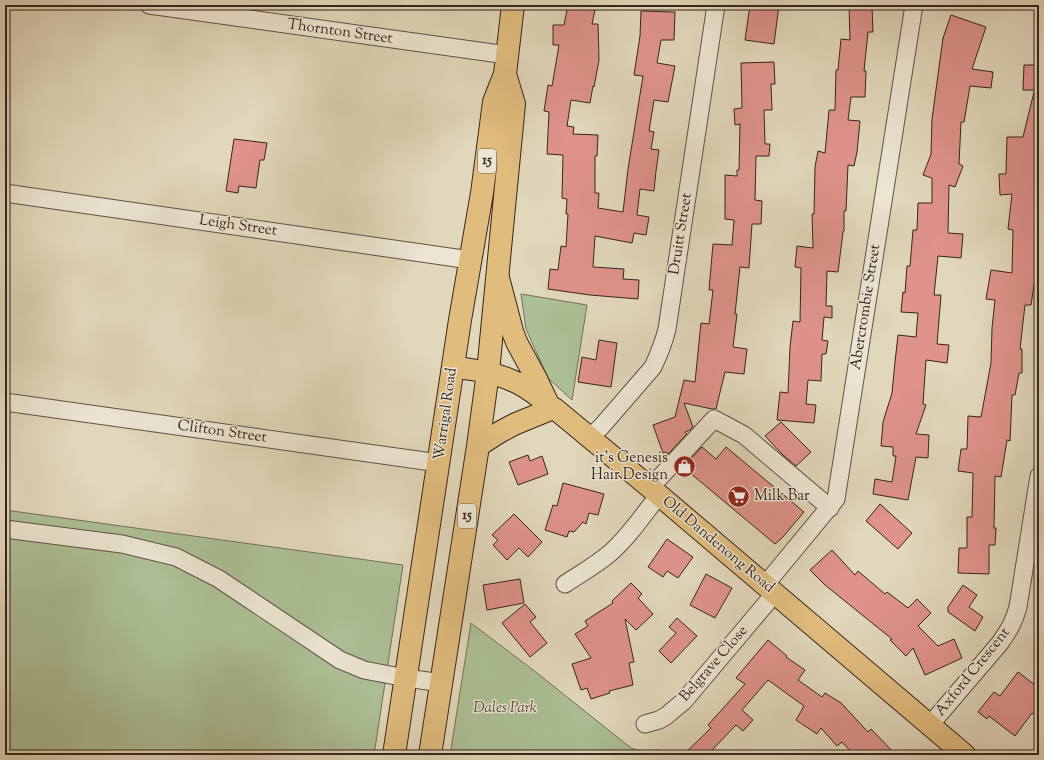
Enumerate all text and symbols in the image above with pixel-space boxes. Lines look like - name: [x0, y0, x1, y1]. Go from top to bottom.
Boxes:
- street label: Thornton Street: [286, 14, 394, 50]
- road number: 15: [478, 149, 496, 173]
- street label: Druitt Street: [664, 192, 698, 276]
- street label: Leigh Street: [198, 210, 278, 242]
- street label: Abercrombie Street: [846, 243, 886, 371]
- street label: Warrigal Road: [429, 366, 463, 462]
- street label: Clifton Street: [176, 415, 268, 449]
- place label: it's Genesis Hair Design: [591, 448, 668, 486]
- shop icon: it's Genesis Hair Design: [671, 454, 697, 480]
- supermarket icon: Milk Bar: [726, 483, 752, 509]
- place label: Milk Bar: [754, 486, 810, 507]
- street label: Old Dandenong Road: [657, 492, 779, 599]
- road number: 15: [458, 504, 476, 528]
- street label: Belgrave Close: [675, 621, 753, 707]
- street label: Axford Crescent: [931, 623, 1015, 721]
- park label: Dales Park: [473, 698, 537, 719]

